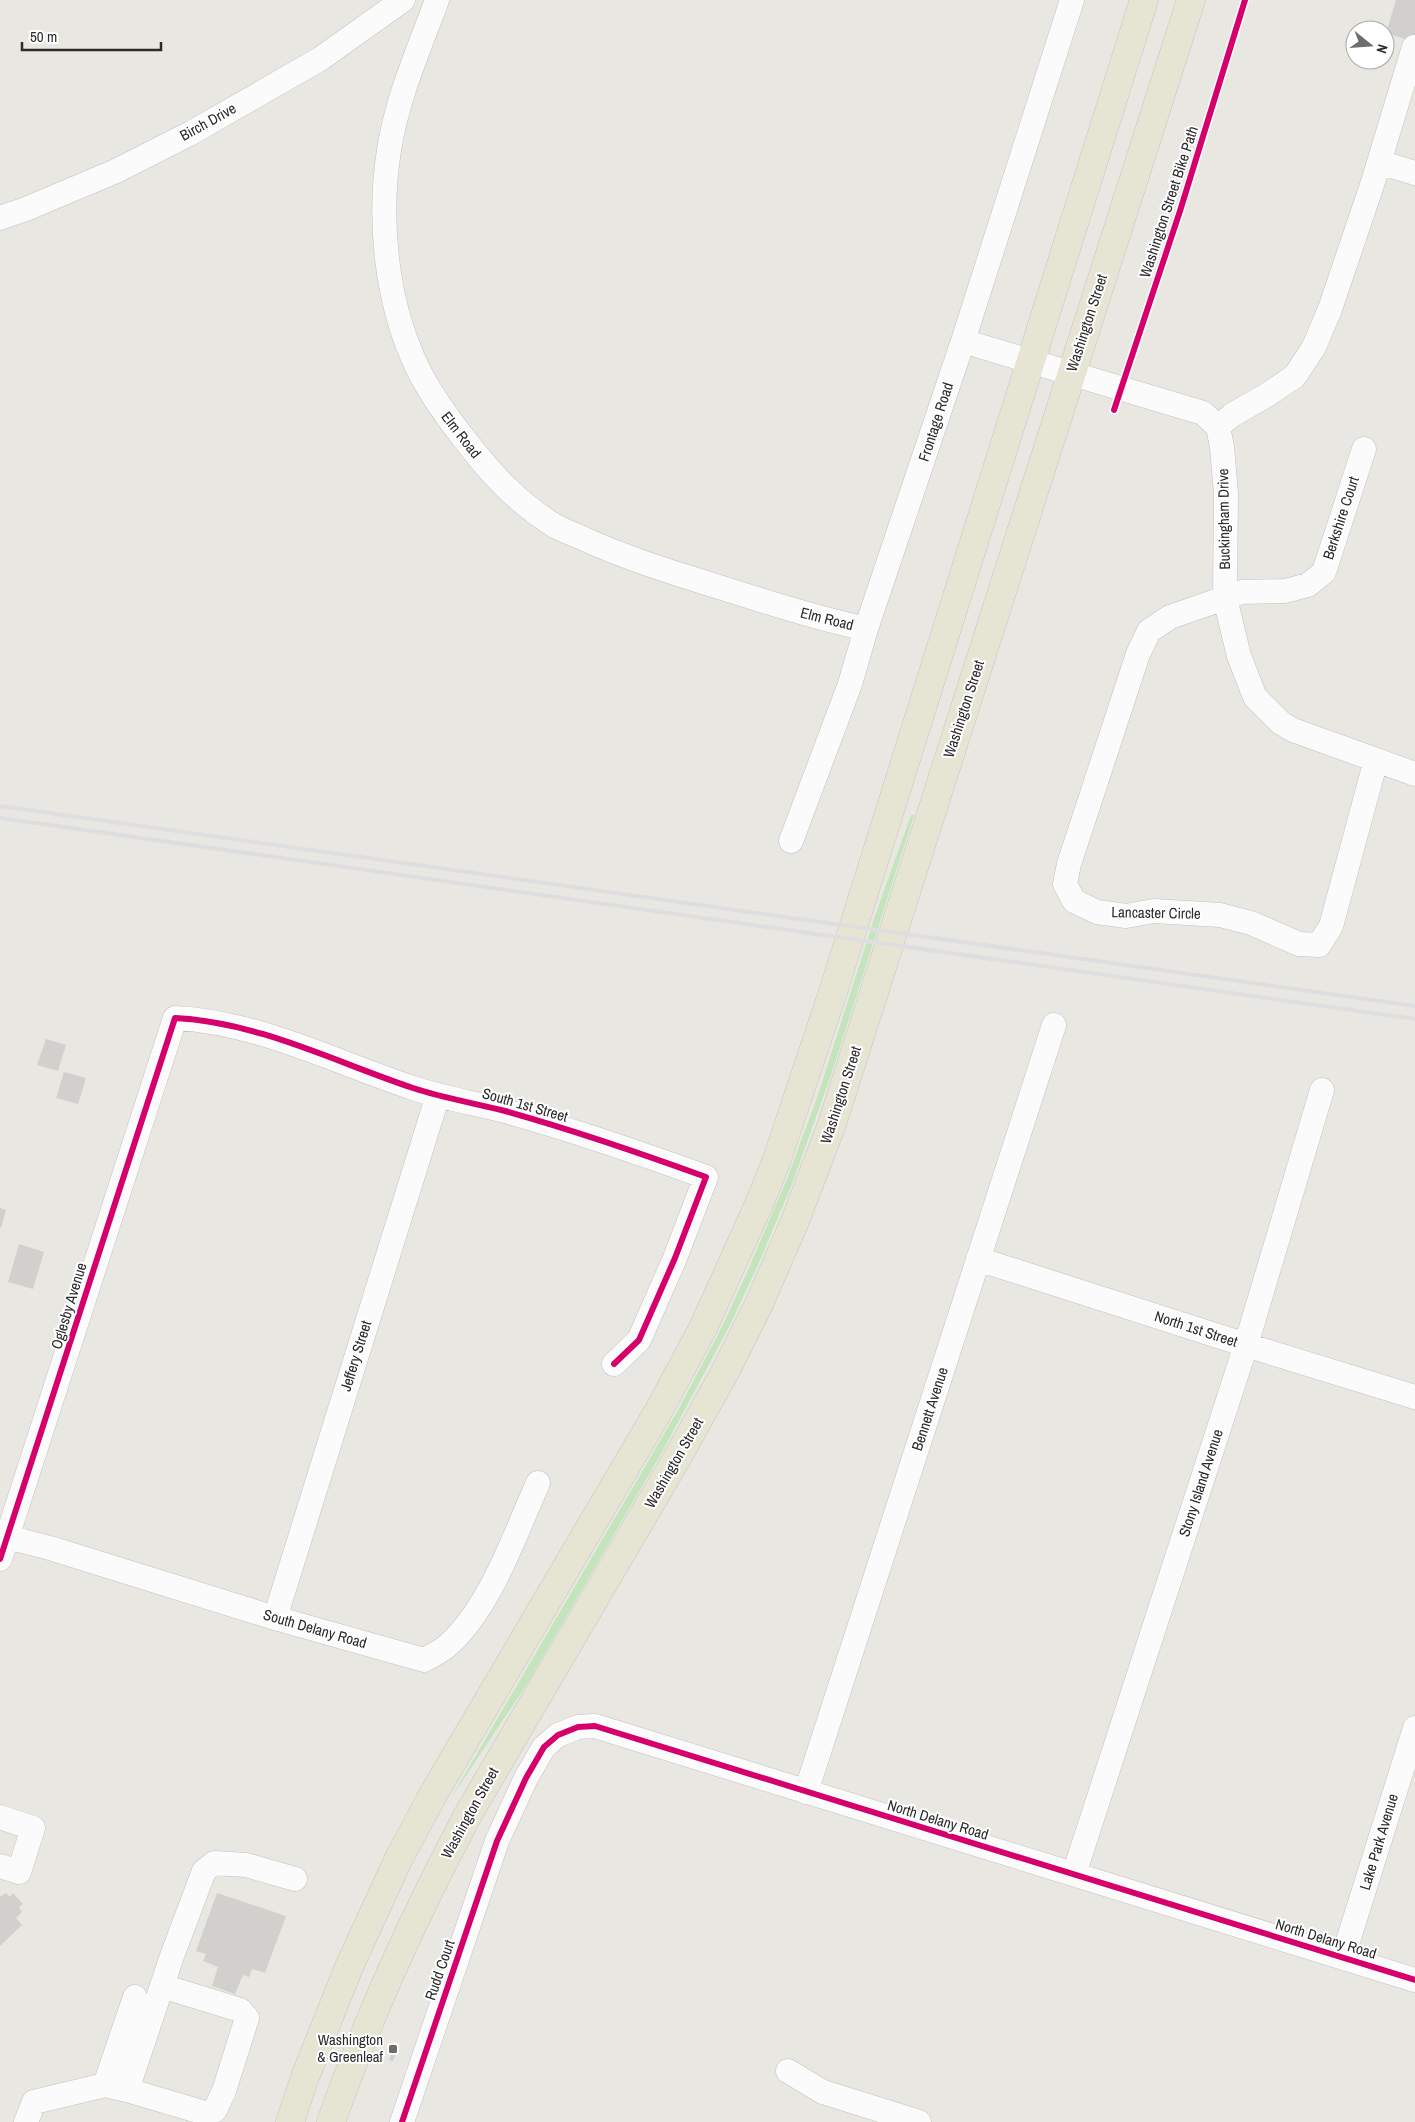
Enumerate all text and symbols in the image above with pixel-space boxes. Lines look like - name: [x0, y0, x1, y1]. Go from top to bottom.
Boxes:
- scale bar: [22, 20, 161, 52]
- north arrow: [1345, 20, 1395, 70]
- text: 50 m: [30, 26, 57, 47]
- text: N: [1373, 42, 1392, 55]
- street label: Birch Drive: [176, 97, 240, 146]
- street label: Washington Street Bike Path: [1134, 123, 1203, 280]
- street label: Washington Street: [1061, 271, 1112, 374]
- street label: Frontage Road: [913, 380, 958, 464]
- street label: Elm Road: [436, 407, 486, 462]
- street label: Buckingham Drive: [1212, 468, 1235, 570]
- street label: Berkshire Court: [1317, 473, 1364, 562]
- street label: Elm Road: [798, 602, 856, 635]
- street label: Washington Street: [938, 657, 989, 760]
- street label: Lancaster Circle: [1111, 901, 1201, 924]
- street label: Washington Street: [815, 1043, 866, 1146]
- street label: South 1st Street: [480, 1082, 571, 1127]
- street label: Oglesby Avenue: [45, 1260, 92, 1352]
- street label: North 1st Street: [1152, 1305, 1241, 1352]
- street label: Jeffery Street: [335, 1317, 376, 1394]
- street label: Bennett Avenue: [906, 1364, 953, 1453]
- street label: Washington Street: [639, 1413, 708, 1512]
- street label: Stony Island Avenue: [1173, 1426, 1228, 1539]
- street label: South Delany Road: [261, 1604, 369, 1653]
- street label: Washington Street: [436, 1763, 504, 1862]
- street label: Lake Park Avenue: [1354, 1791, 1403, 1893]
- street label: North Delany Road: [885, 1794, 991, 1845]
- street label: North Delany Road: [1273, 1913, 1379, 1964]
- street label: Rudd Court: [419, 1936, 460, 2003]
- place label: Washington & Greenleaf: [317, 2029, 384, 2067]
- marker: Washington & Greenleaf: [387, 2043, 399, 2055]

